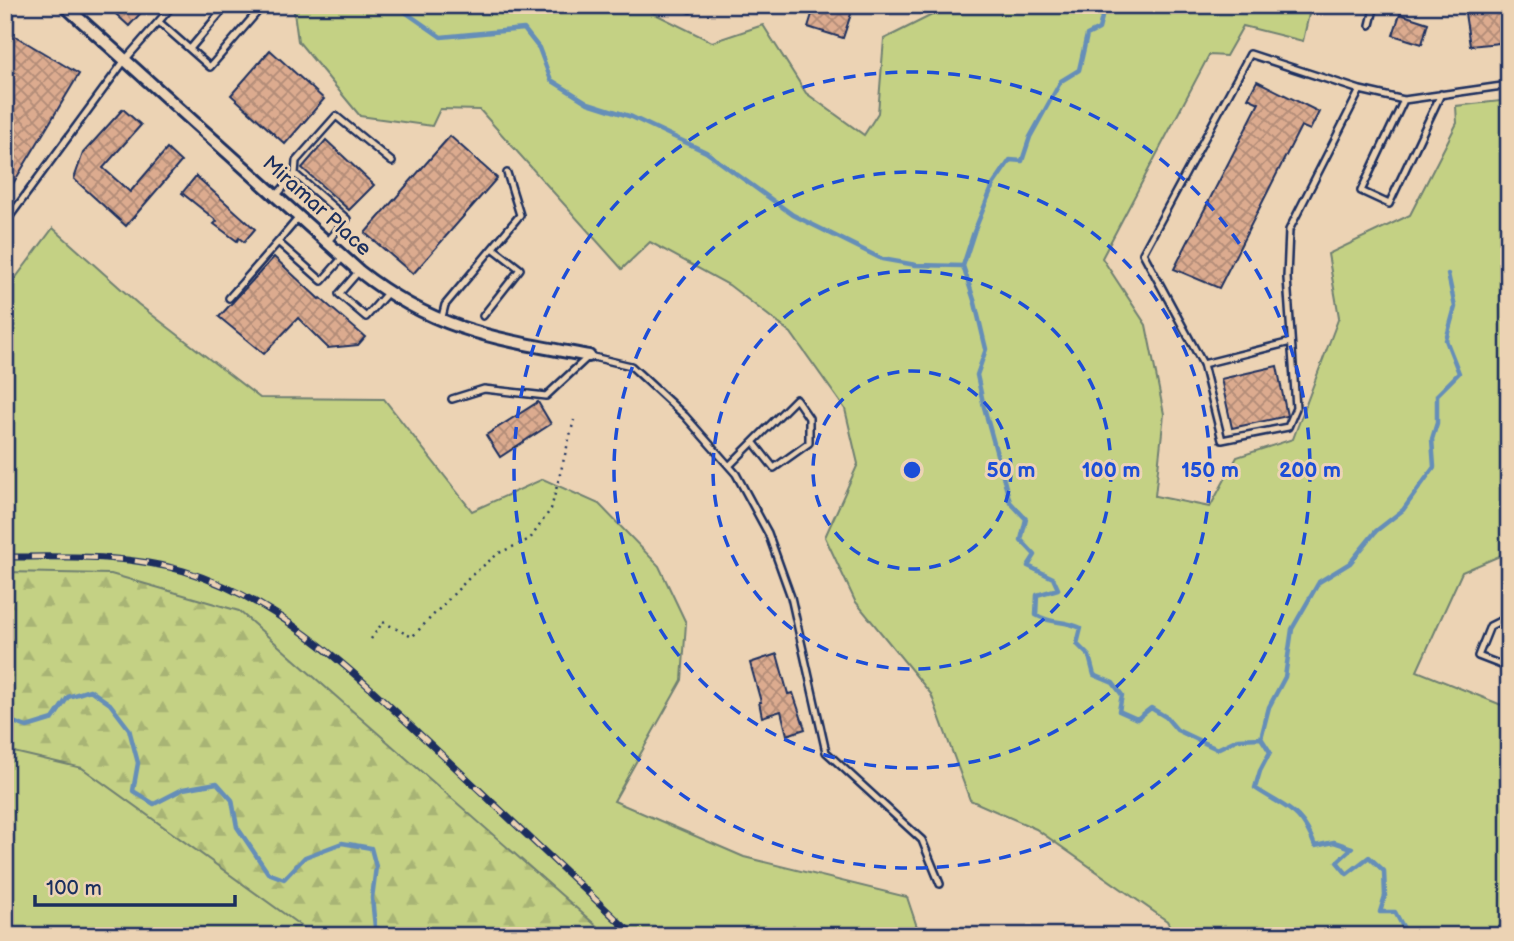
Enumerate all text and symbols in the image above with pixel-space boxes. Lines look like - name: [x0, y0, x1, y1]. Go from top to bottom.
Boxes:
- street label: Miramar Place: [257, 151, 377, 261]
- centre of rings: [900, 458, 924, 482]
- text: 50 m: [987, 458, 1035, 483]
- text: 100 m: [1082, 458, 1140, 483]
- text: 150 m: [1181, 458, 1239, 483]
- text: 200 m: [1279, 458, 1341, 483]
- scale bar: [35, 864, 234, 908]
- text: 100 m: [46, 876, 102, 901]

